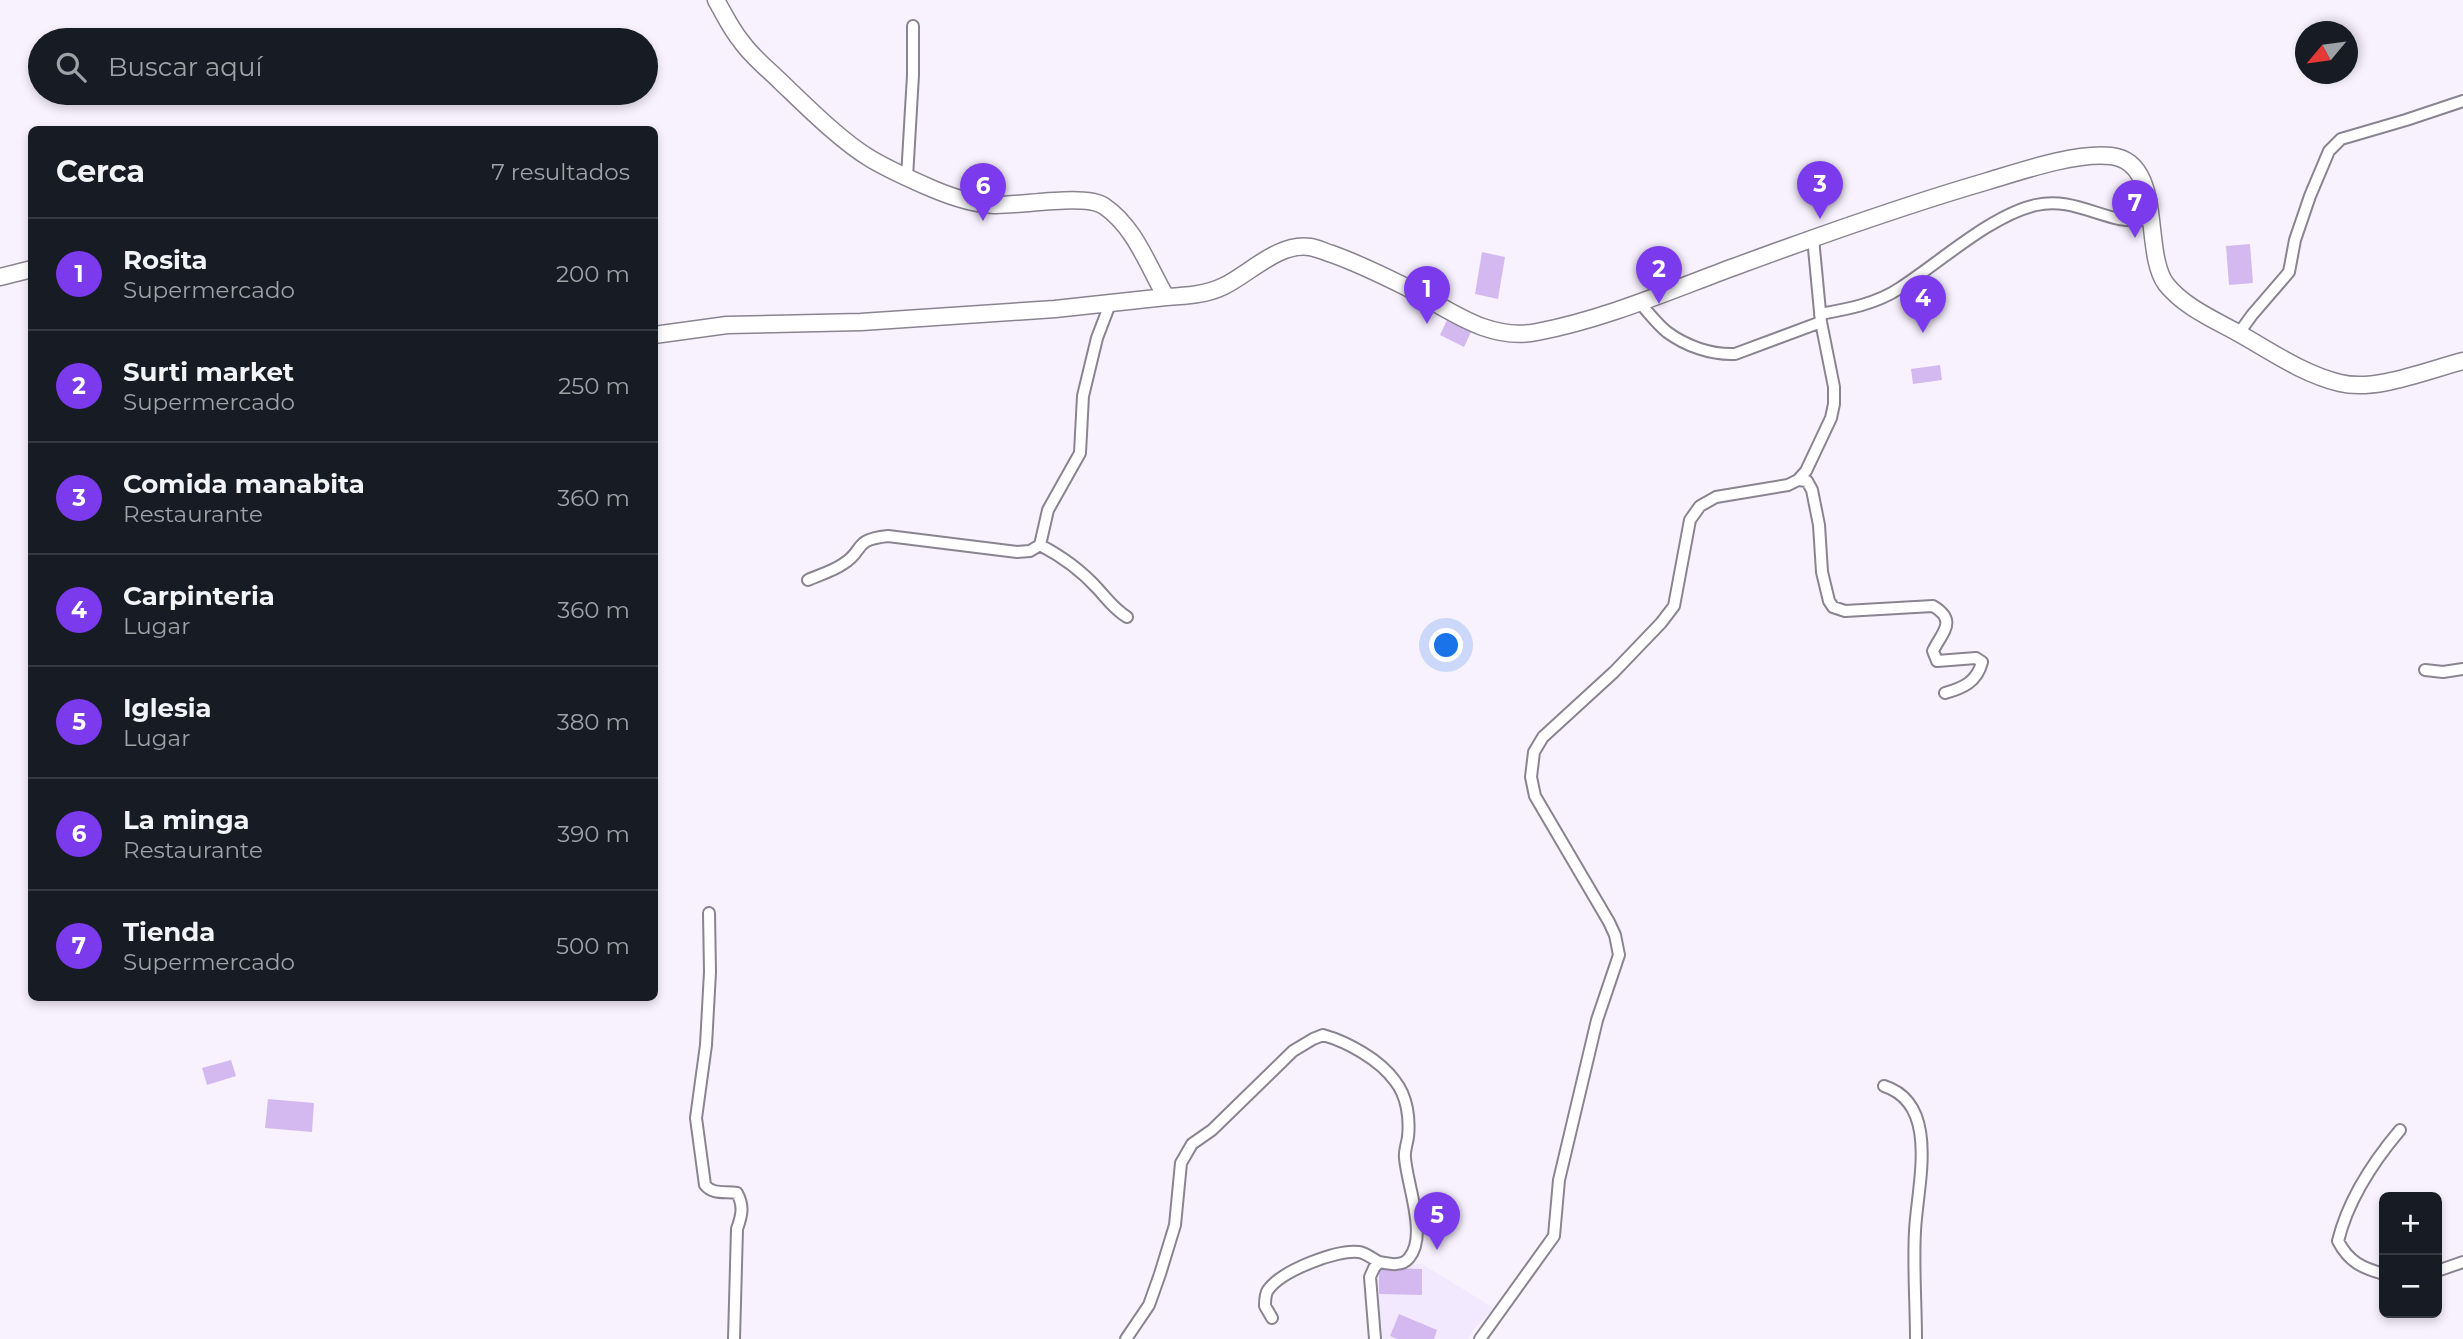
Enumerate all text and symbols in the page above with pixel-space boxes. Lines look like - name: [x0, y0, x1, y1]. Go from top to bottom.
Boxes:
- north arrow: [2295, 21, 2358, 84]
- search box: [28, 28, 658, 105]
- icon: search: [52, 48, 90, 86]
- text: Buscar aquí: [108, 51, 262, 83]
- text: Cerca: [56, 153, 145, 190]
- text: 7 resultados: [491, 158, 630, 186]
- pin: 3: [1797, 161, 1843, 219]
- pin: 6: [960, 163, 1006, 221]
- pin: 7: [2112, 180, 2158, 238]
- text: Rosita: [123, 244, 208, 276]
- pin: 2: [1636, 246, 1682, 304]
- text: 1: [74, 260, 84, 288]
- text: 200 m: [556, 260, 630, 288]
- pin: 1: [1404, 266, 1450, 324]
- pin: 4: [1900, 275, 1946, 333]
- text: Supermercado: [123, 276, 295, 304]
- text: Surti market: [123, 356, 294, 388]
- text: 2: [72, 372, 86, 400]
- text: 250 m: [558, 372, 630, 400]
- text: Supermercado: [123, 388, 295, 416]
- text: Comida manabita: [123, 468, 365, 500]
- text: 3: [72, 484, 86, 512]
- text: 360 m: [557, 484, 630, 512]
- text: Restaurante: [123, 500, 263, 528]
- text: Carpinteria: [123, 580, 275, 612]
- text: 4: [71, 596, 87, 624]
- text: 360 m: [557, 596, 630, 624]
- text: Lugar: [123, 612, 190, 640]
- your location: [1429, 628, 1463, 662]
- text: Iglesia: [123, 692, 212, 724]
- text: 5: [72, 708, 86, 736]
- text: 380 m: [557, 708, 630, 736]
- text: Lugar: [123, 724, 190, 752]
- text: La minga: [123, 804, 250, 836]
- text: 6: [72, 820, 86, 848]
- text: 390 m: [557, 820, 630, 848]
- text: Restaurante: [123, 836, 263, 864]
- text: Tienda: [123, 916, 215, 948]
- text: 7: [72, 932, 86, 960]
- text: 500 m: [556, 932, 630, 960]
- text: Supermercado: [123, 948, 295, 976]
- pin: 5: [1414, 1192, 1460, 1250]
- map controls: [2379, 1192, 2442, 1318]
- button: +: [2379, 1192, 2442, 1255]
- button: −: [2379, 1255, 2442, 1318]

